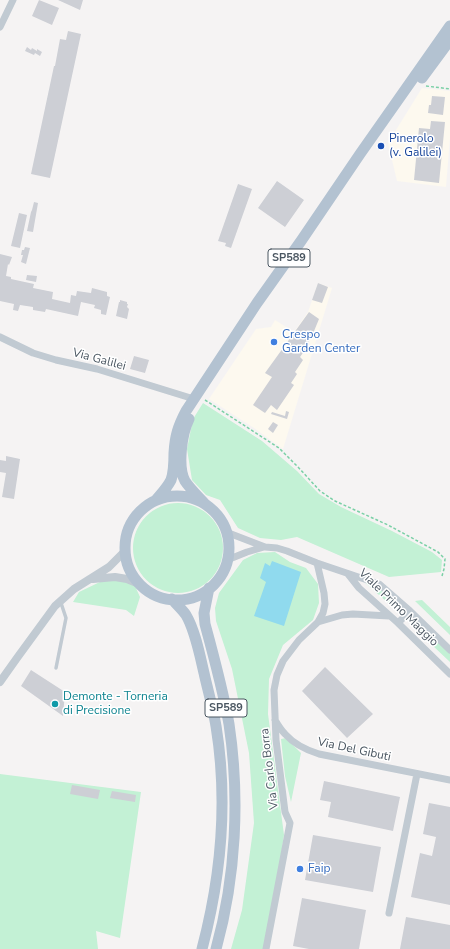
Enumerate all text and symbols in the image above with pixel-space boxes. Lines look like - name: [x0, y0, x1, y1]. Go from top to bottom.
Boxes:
- place label: Pinerolo (v. Galilei): [389, 132, 442, 160]
- marker: Pinerolo (v. Galilei): [376, 141, 386, 151]
- road number: SP589: [268, 249, 310, 267]
- place label: Crespo Garden Center: [282, 328, 360, 356]
- marker: Crespo Garden Center: [269, 337, 279, 347]
- street label: Via Galilei: [71, 346, 127, 374]
- street label: Viale Primo Maggio: [355, 566, 441, 650]
- place label: Demonte - Torneria di Precisione: [63, 690, 168, 718]
- marker: Demonte - Torneria di Precisione: [50, 699, 60, 709]
- road number: SP589: [205, 699, 247, 717]
- street label: Via Carlo Borra: [258, 727, 282, 811]
- street label: Via Del Gibuti: [316, 735, 392, 765]
- place label: Faip: [308, 862, 330, 876]
- marker: Faip: [295, 864, 305, 874]

